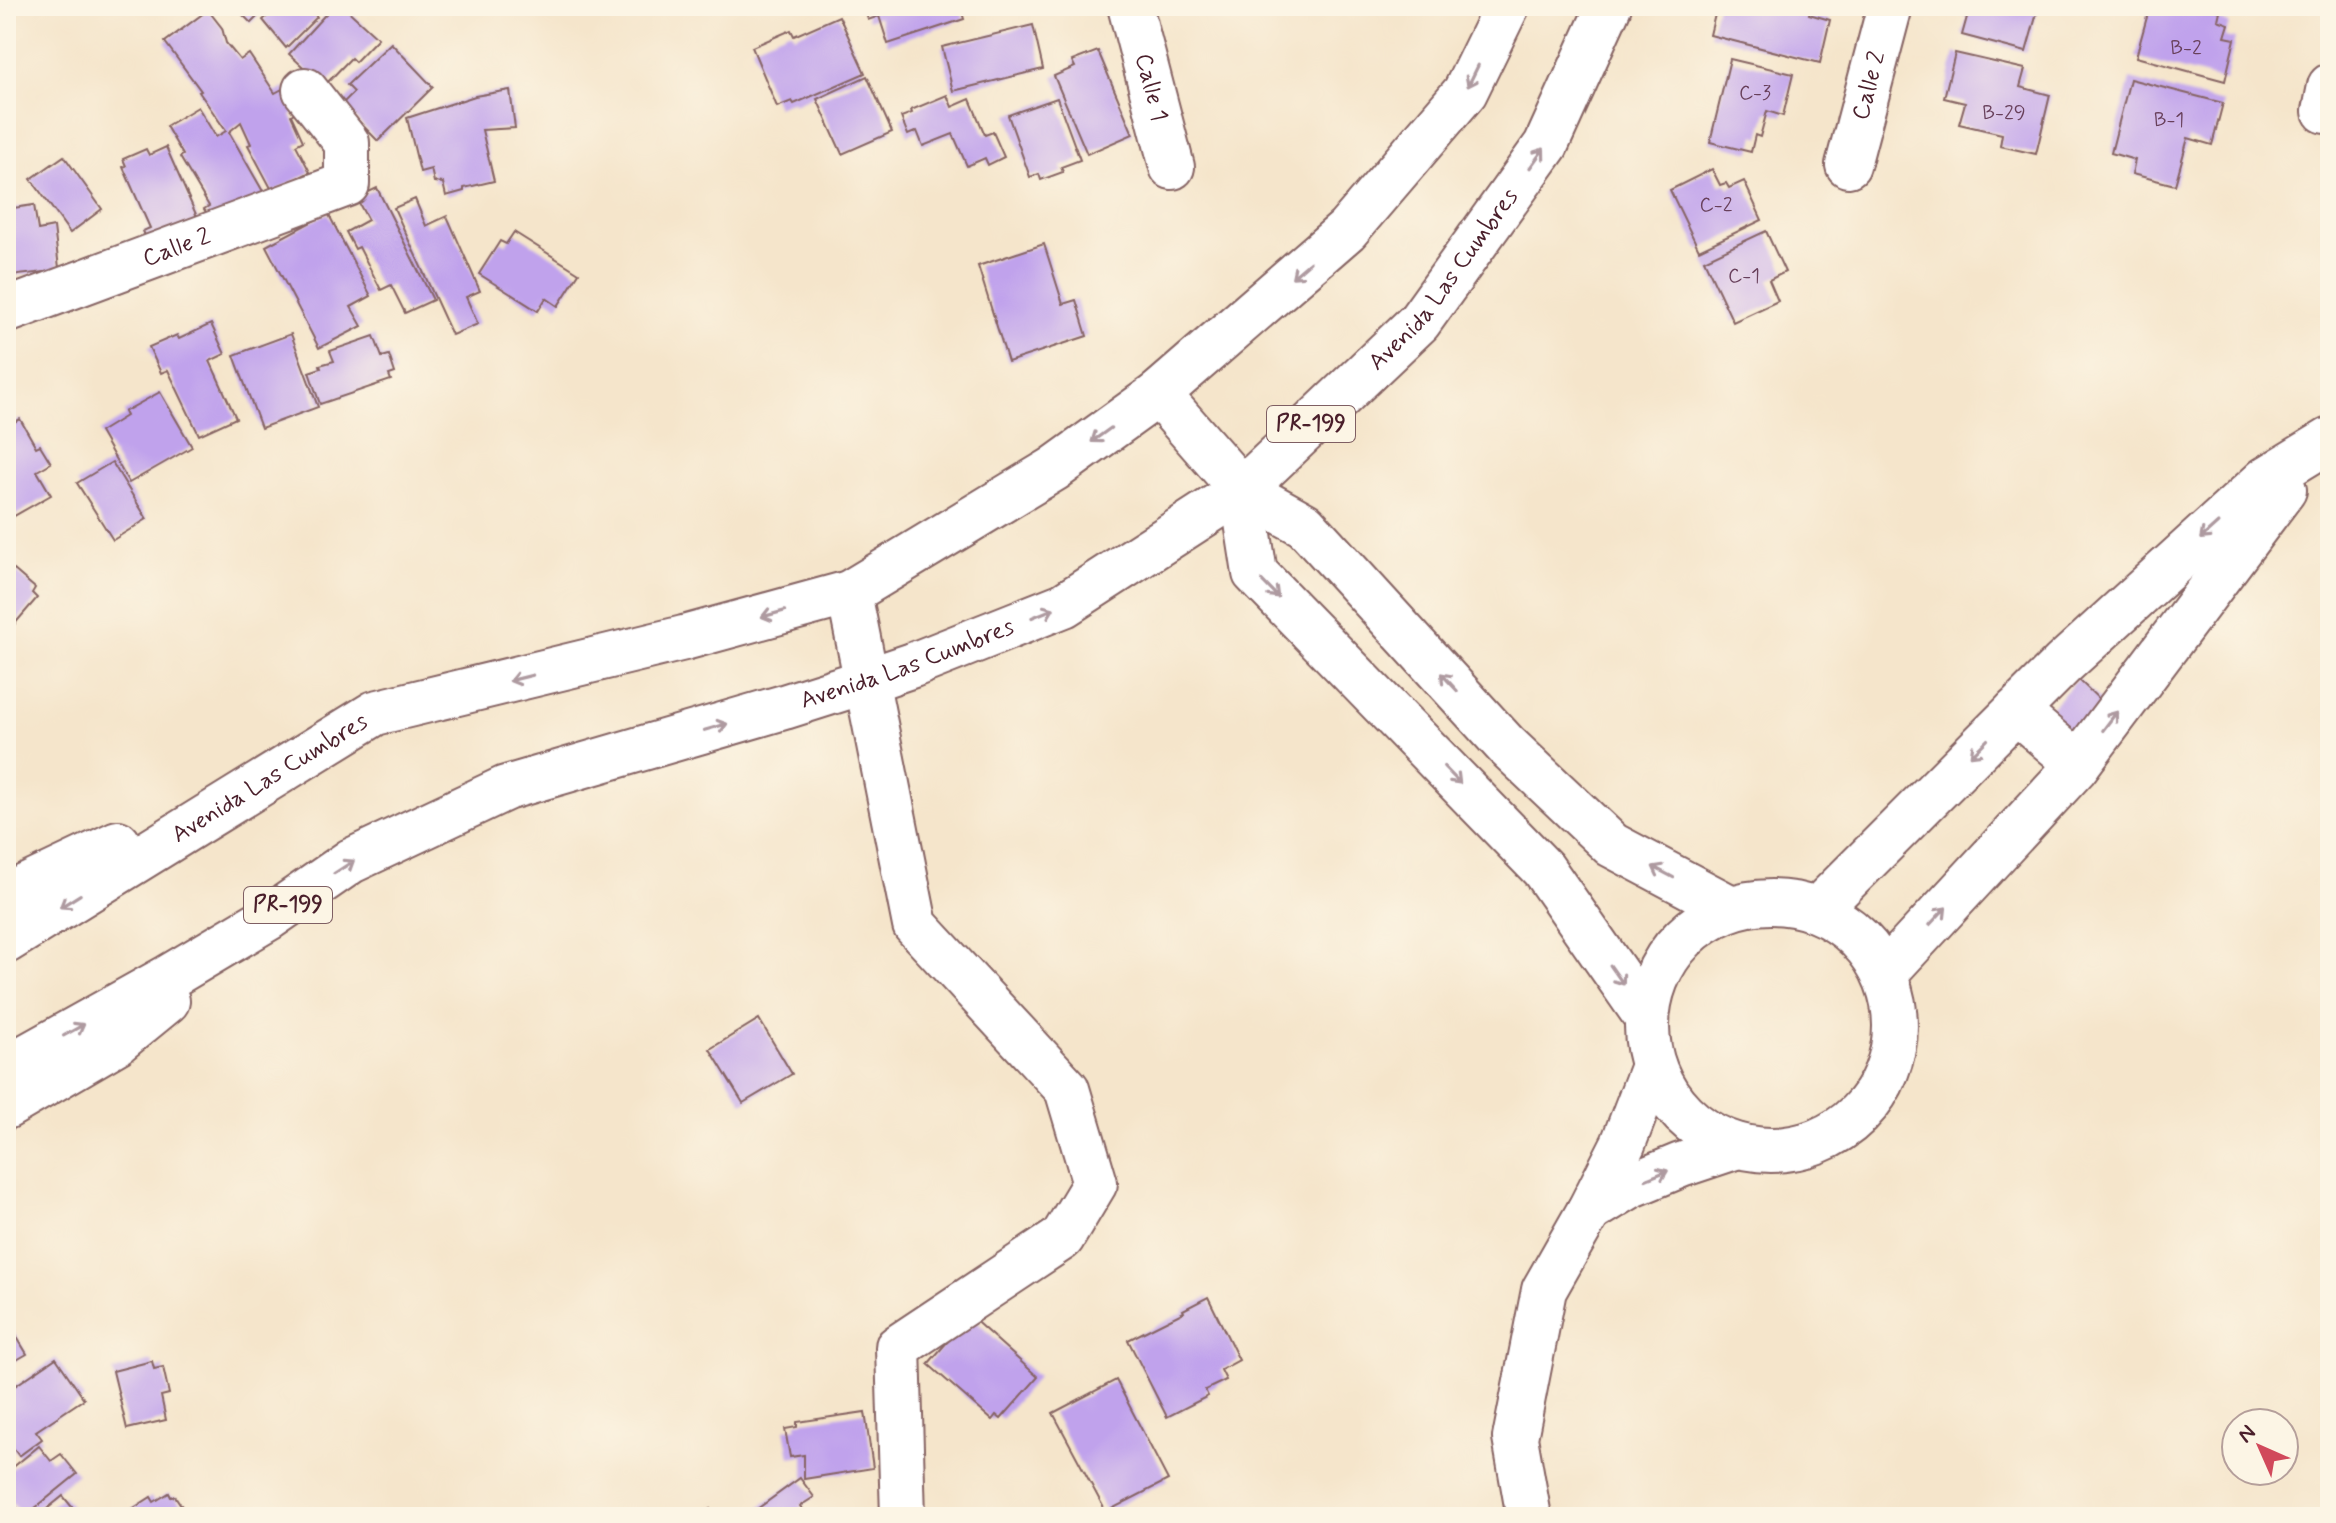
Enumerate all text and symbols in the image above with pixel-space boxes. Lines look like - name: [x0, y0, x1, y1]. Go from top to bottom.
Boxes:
- house number: B-2: [2170, 35, 2202, 62]
- street label: Calle 2: [1845, 48, 1893, 123]
- street label: Calle 1: [1128, 50, 1175, 125]
- one-way arrow: [1465, 64, 1480, 88]
- house number: C-3: [1739, 80, 1771, 107]
- house number: B-29: [1982, 100, 2026, 127]
- house number: B-1: [2154, 107, 2184, 134]
- one-way arrow: [1528, 147, 1545, 169]
- street label: Avenida Las Cumbres: [1362, 182, 1526, 377]
- house number: C-2: [1700, 192, 1733, 219]
- street label: Calle 2: [138, 221, 215, 274]
- one-way arrow: [1291, 261, 1312, 279]
- house number: C-1: [1728, 263, 1760, 290]
- road number: PR-199: [1267, 406, 1355, 442]
- one-way arrow: [1090, 427, 1112, 443]
- one-way arrow: [2199, 522, 2219, 541]
- one-way arrow: [1261, 579, 1280, 599]
- one-way arrow: [1030, 605, 1055, 619]
- one-way arrow: [761, 607, 787, 622]
- street label: Avenida Las Cumbres: [797, 611, 1019, 716]
- one-way arrow: [509, 671, 535, 686]
- one-way arrow: [1440, 672, 1458, 692]
- street label: Avenida Las Cumbres: [166, 706, 374, 850]
- one-way arrow: [2102, 711, 2118, 733]
- one-way arrow: [702, 719, 728, 734]
- one-way arrow: [1970, 738, 1989, 757]
- one-way arrow: [1442, 765, 1461, 785]
- one-way arrow: [333, 858, 355, 875]
- one-way arrow: [1651, 863, 1675, 879]
- road number: PR-199: [244, 887, 332, 923]
- one-way arrow: [59, 894, 82, 910]
- one-way arrow: [1928, 906, 1947, 926]
- one-way arrow: [1609, 963, 1625, 985]
- one-way arrow: [62, 1022, 85, 1038]
- one-way arrow: [1644, 1166, 1669, 1181]
- north arrow: [2220, 1407, 2300, 1487]
- text: N: [2232, 1419, 2262, 1449]

